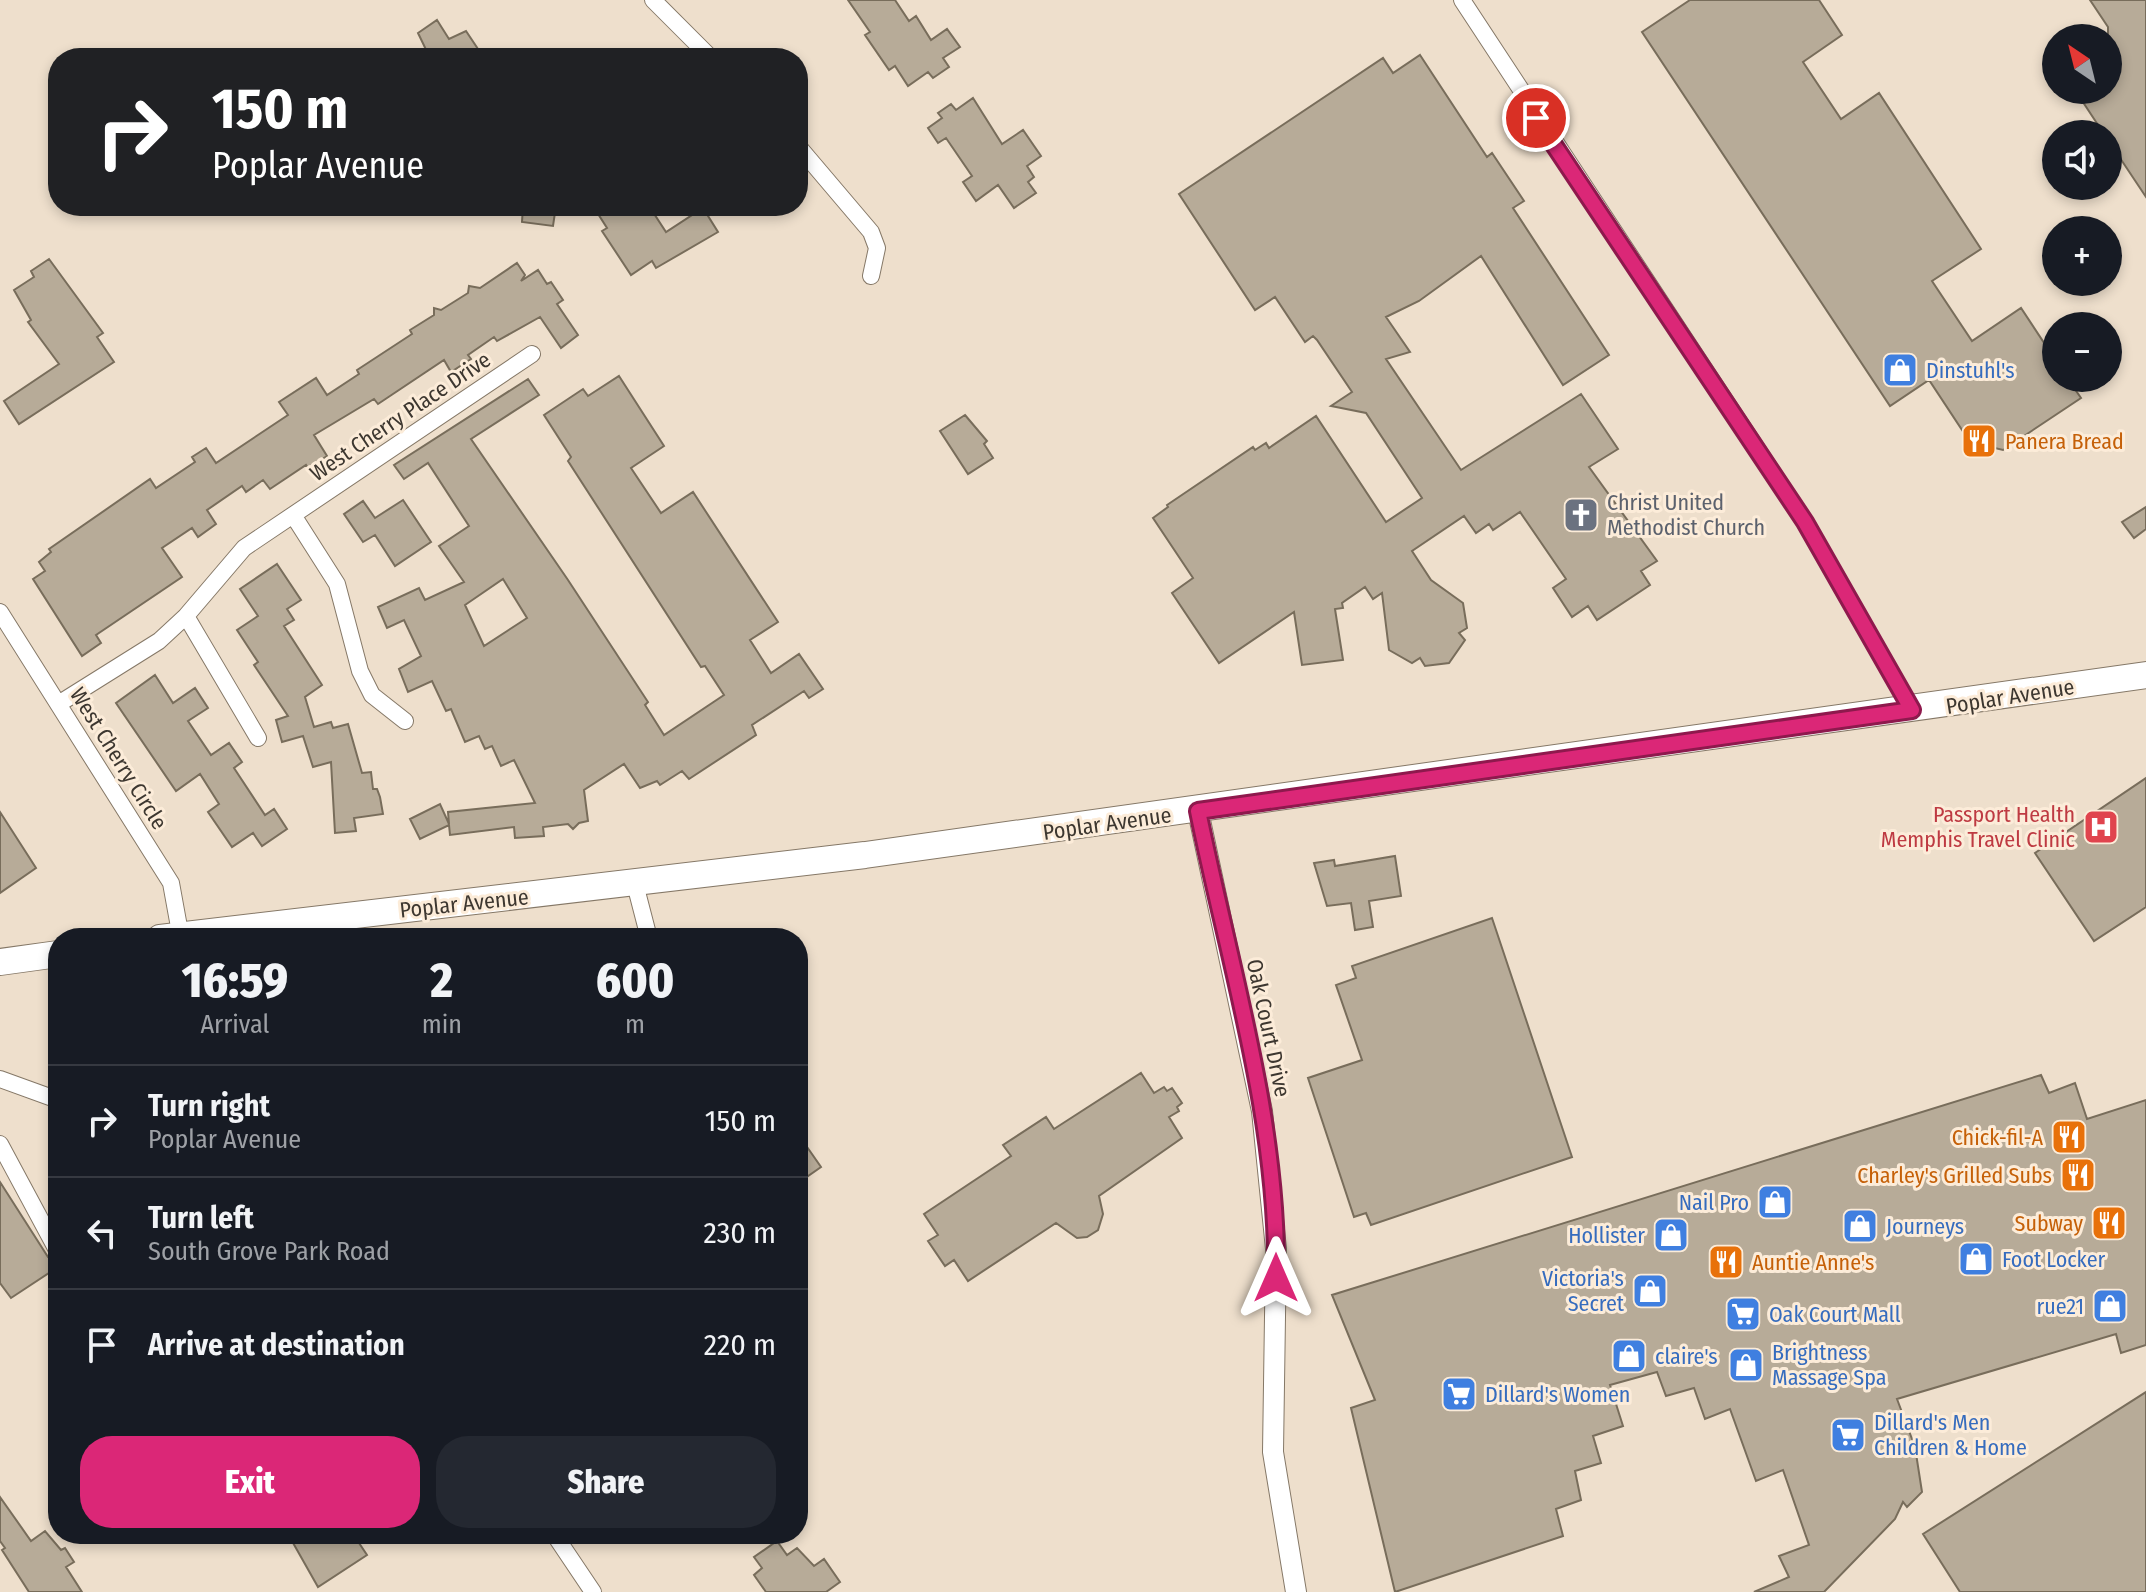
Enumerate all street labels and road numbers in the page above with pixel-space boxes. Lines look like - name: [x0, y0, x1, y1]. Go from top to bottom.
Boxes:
- street label: West Cherry Place Drive: [305, 346, 496, 487]
- street label: Poplar Avenue: [1944, 673, 2076, 720]
- street label: West Cherry Circle: [64, 682, 173, 834]
- street label: Poplar Avenue: [1041, 801, 1173, 846]
- street label: Poplar Avenue: [398, 883, 530, 924]
- street label: Oak Court Drive: [1241, 957, 1296, 1099]

